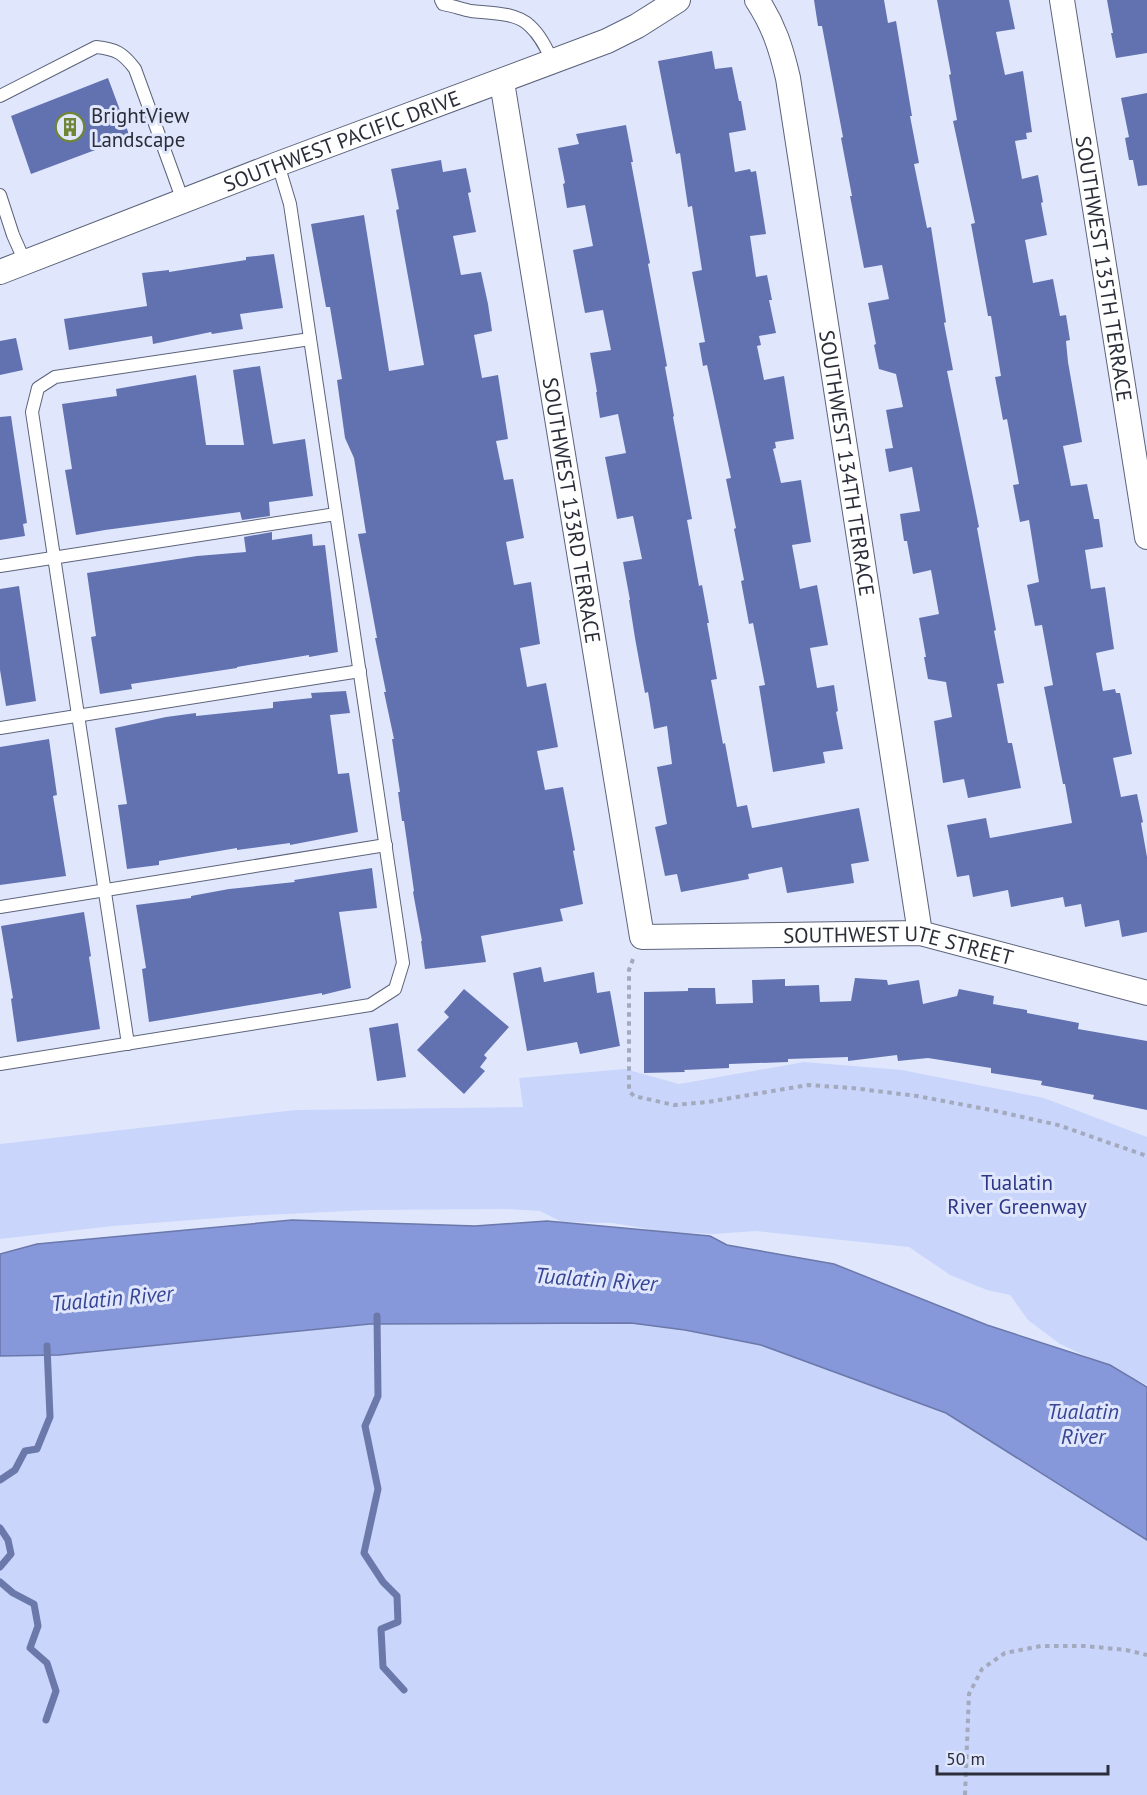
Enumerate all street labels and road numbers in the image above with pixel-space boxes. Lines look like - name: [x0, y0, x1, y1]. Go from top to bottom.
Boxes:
- street label: SOUTHWEST PACIFIC DRIVE: [219, 84, 464, 197]
- street label: SOUTHWEST 135TH TERRACE: [1070, 134, 1139, 404]
- street label: SOUTHWEST 134TH TERRACE: [814, 328, 881, 598]
- street label: SOUTHWEST 133RD TERRACE: [537, 375, 607, 645]
- street label: SOUTHWEST UTE STREET: [783, 919, 1017, 971]

